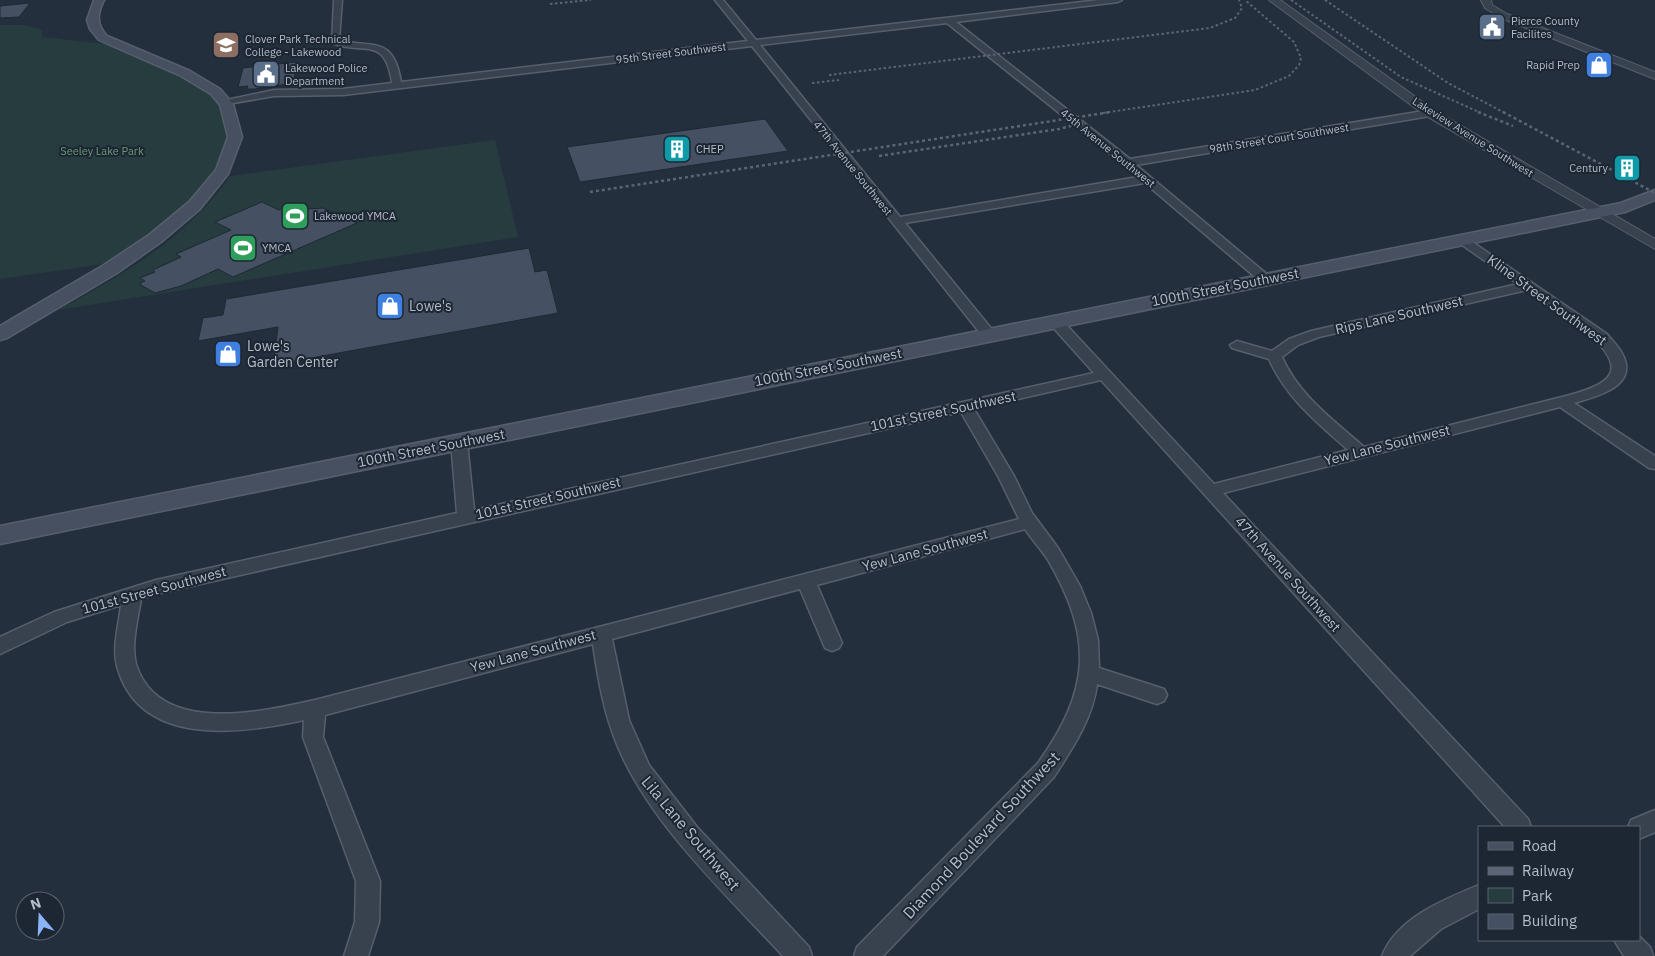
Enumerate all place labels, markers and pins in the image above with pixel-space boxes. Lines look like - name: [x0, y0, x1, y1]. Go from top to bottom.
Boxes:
- public building icon: Pierce County Facilites: [1477, 12, 1507, 42]
- place label: Pierce County Facilites: [1511, 14, 1580, 41]
- school or university icon: Clover Park Technical College - Lakewood: [211, 30, 241, 60]
- place label: Clover Park Technical College - Lakewood: [245, 32, 351, 59]
- shop icon: Rapid Prep: [1584, 50, 1614, 80]
- place label: Rapid Prep: [1526, 58, 1580, 72]
- public building icon: Lakewood Police Department: [251, 59, 281, 89]
- place label: Lakewood Police Department: [285, 61, 368, 88]
- building icon: CHEP: [662, 134, 692, 164]
- place label: CHEP: [696, 142, 724, 156]
- building icon: Century: [1612, 153, 1642, 183]
- place label: Century: [1569, 161, 1608, 175]
- sports icon: Lakewood YMCA: [280, 201, 310, 231]
- place label: Lakewood YMCA: [314, 209, 396, 223]
- sports icon: YMCA: [228, 233, 258, 263]
- place label: YMCA: [262, 241, 291, 255]
- shop icon: Lowe's: [375, 291, 405, 321]
- place label: Lowe's: [409, 297, 452, 315]
- place label: Lowe's Garden Center: [247, 337, 338, 371]
- shop icon: Lowe's Garden Center: [213, 339, 243, 369]

